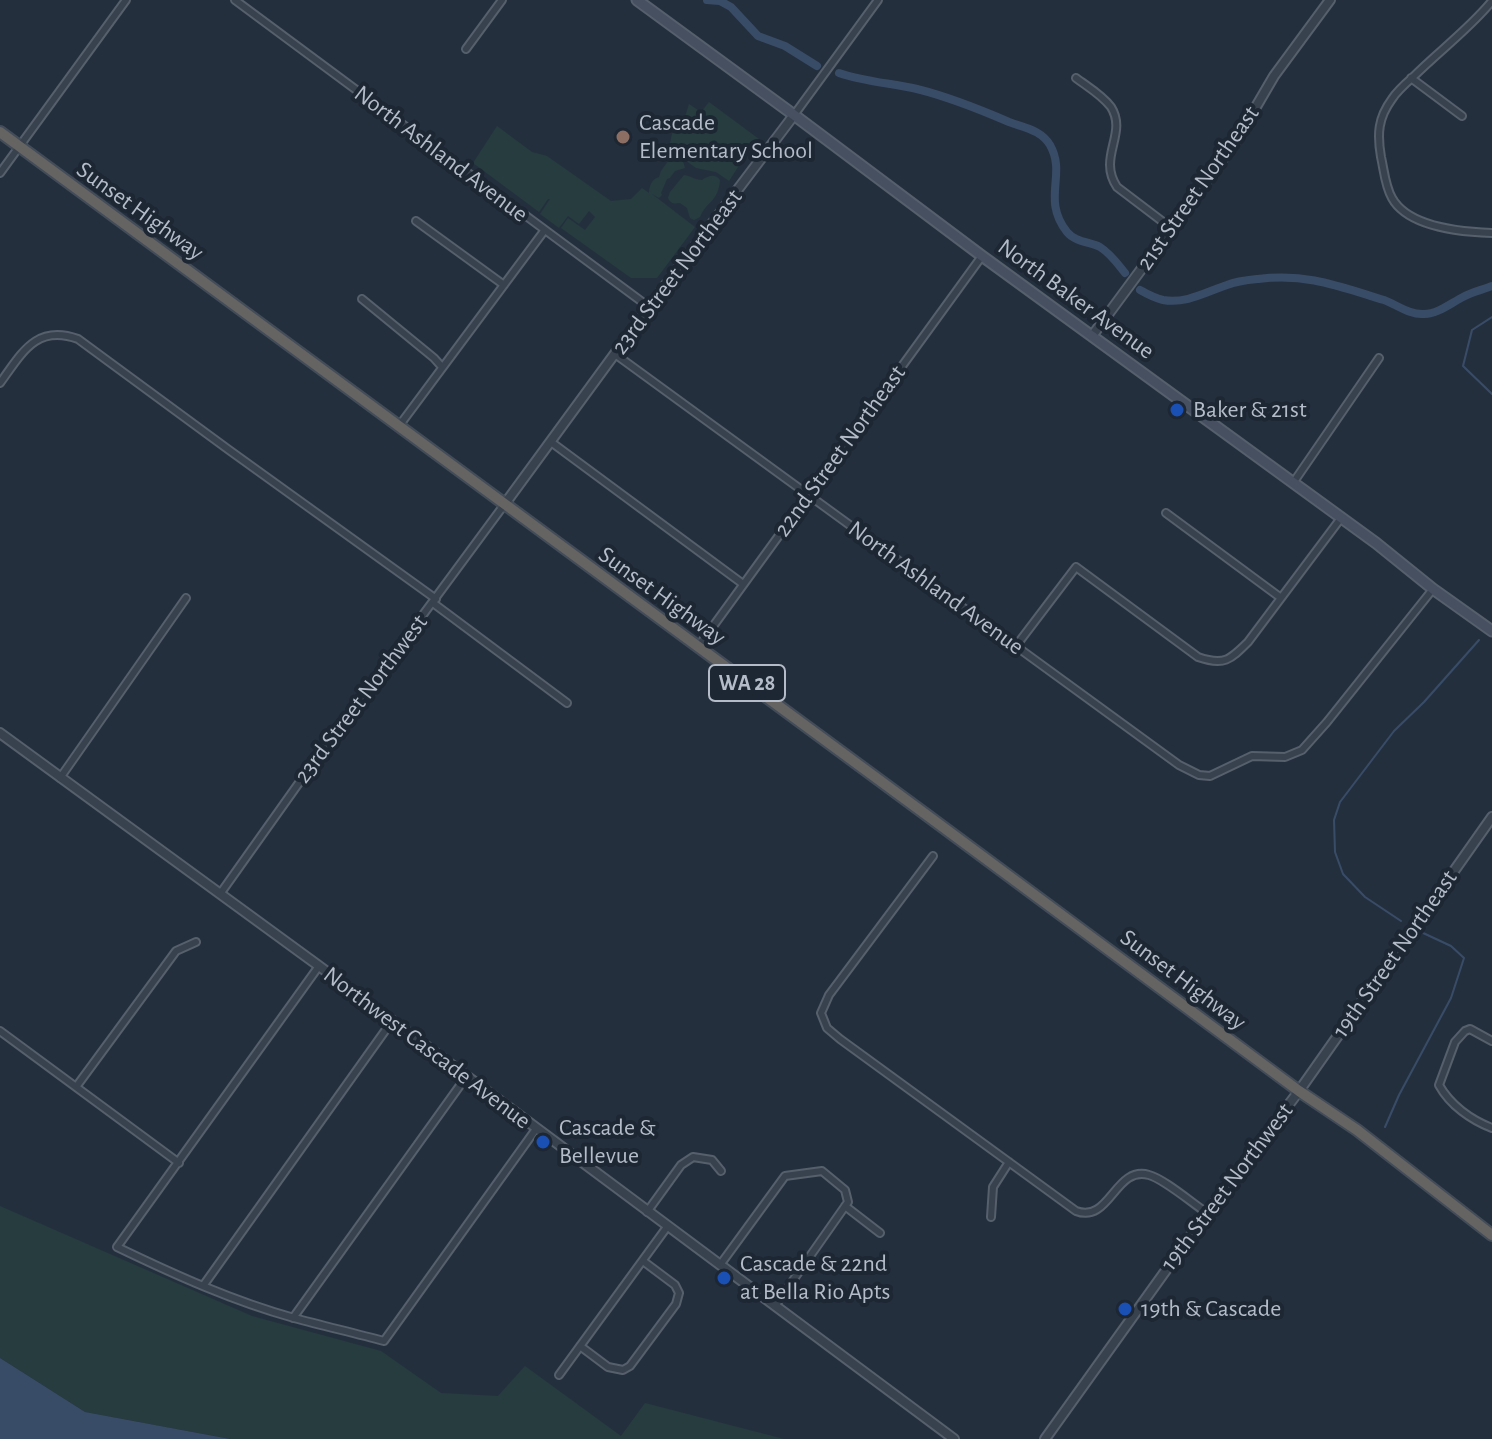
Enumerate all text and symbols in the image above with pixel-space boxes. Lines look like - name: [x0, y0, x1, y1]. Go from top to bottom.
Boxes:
- street label: North Ashland Avenue: [348, 79, 534, 229]
- street label: 21st Street Northeast: [1131, 100, 1265, 276]
- place label: Cascade Elementary School: [639, 109, 813, 165]
- marker: Cascade Elementary School: [614, 128, 632, 146]
- street label: Sunset Highway: [71, 155, 209, 267]
- street label: 23rd Street Northeast: [605, 184, 749, 360]
- street label: North Baker Avenue: [992, 233, 1160, 365]
- street label: 22nd Street Northeast: [768, 360, 912, 542]
- place label: Baker & 21st: [1193, 396, 1307, 424]
- marker: Baker & 21st: [1168, 401, 1186, 419]
- street label: North Ashland Avenue: [843, 515, 1029, 661]
- street label: Sunset Highway: [593, 540, 731, 652]
- street label: 23rd Street Northwest: [288, 609, 434, 789]
- road number: WA 28: [709, 665, 785, 701]
- street label: 19th Street Northeast: [1326, 865, 1464, 1043]
- street label: Sunset Highway: [1114, 923, 1252, 1037]
- street label: Northwest Cascade Avenue: [318, 961, 536, 1135]
- street label: 19th Street Northwest: [1155, 1098, 1299, 1276]
- place label: Cascade & Bellevue: [559, 1114, 656, 1170]
- marker: Cascade & Bellevue: [534, 1133, 552, 1151]
- place label: Cascade & 22nd at Bella Rio Apts: [740, 1250, 890, 1306]
- marker: Cascade & 22nd at Bella Rio Apts: [715, 1269, 733, 1287]
- place label: 19th & Cascade: [1141, 1295, 1281, 1323]
- marker: 19th & Cascade: [1116, 1300, 1134, 1318]

